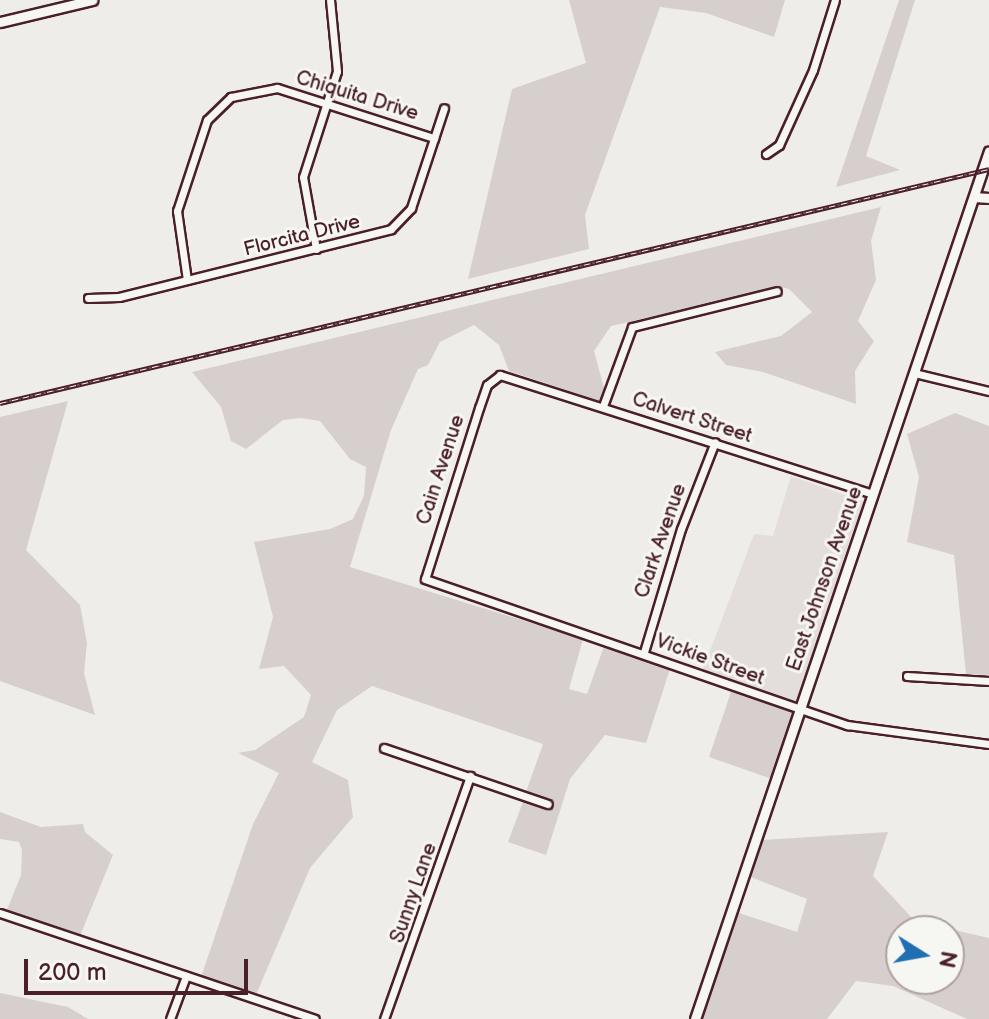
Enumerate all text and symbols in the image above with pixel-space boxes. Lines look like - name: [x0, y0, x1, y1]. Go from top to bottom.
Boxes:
- street label: Chiquita Drive: [293, 66, 421, 126]
- street label: Florcita Drive: [241, 210, 363, 262]
- street label: Calvert Street: [629, 387, 755, 449]
- street label: Cain Avenue: [412, 412, 470, 528]
- street label: Clark Avenue: [630, 481, 692, 601]
- street label: East Johnson Avenue: [782, 483, 868, 675]
- street label: Vickie Street: [652, 629, 768, 691]
- street label: Sunny Lane: [385, 839, 443, 947]
- north arrow: [885, 915, 965, 995]
- scale bar: [28, 943, 252, 993]
- text: N: [932, 949, 962, 970]
- text: 200 m: [38, 958, 107, 987]

